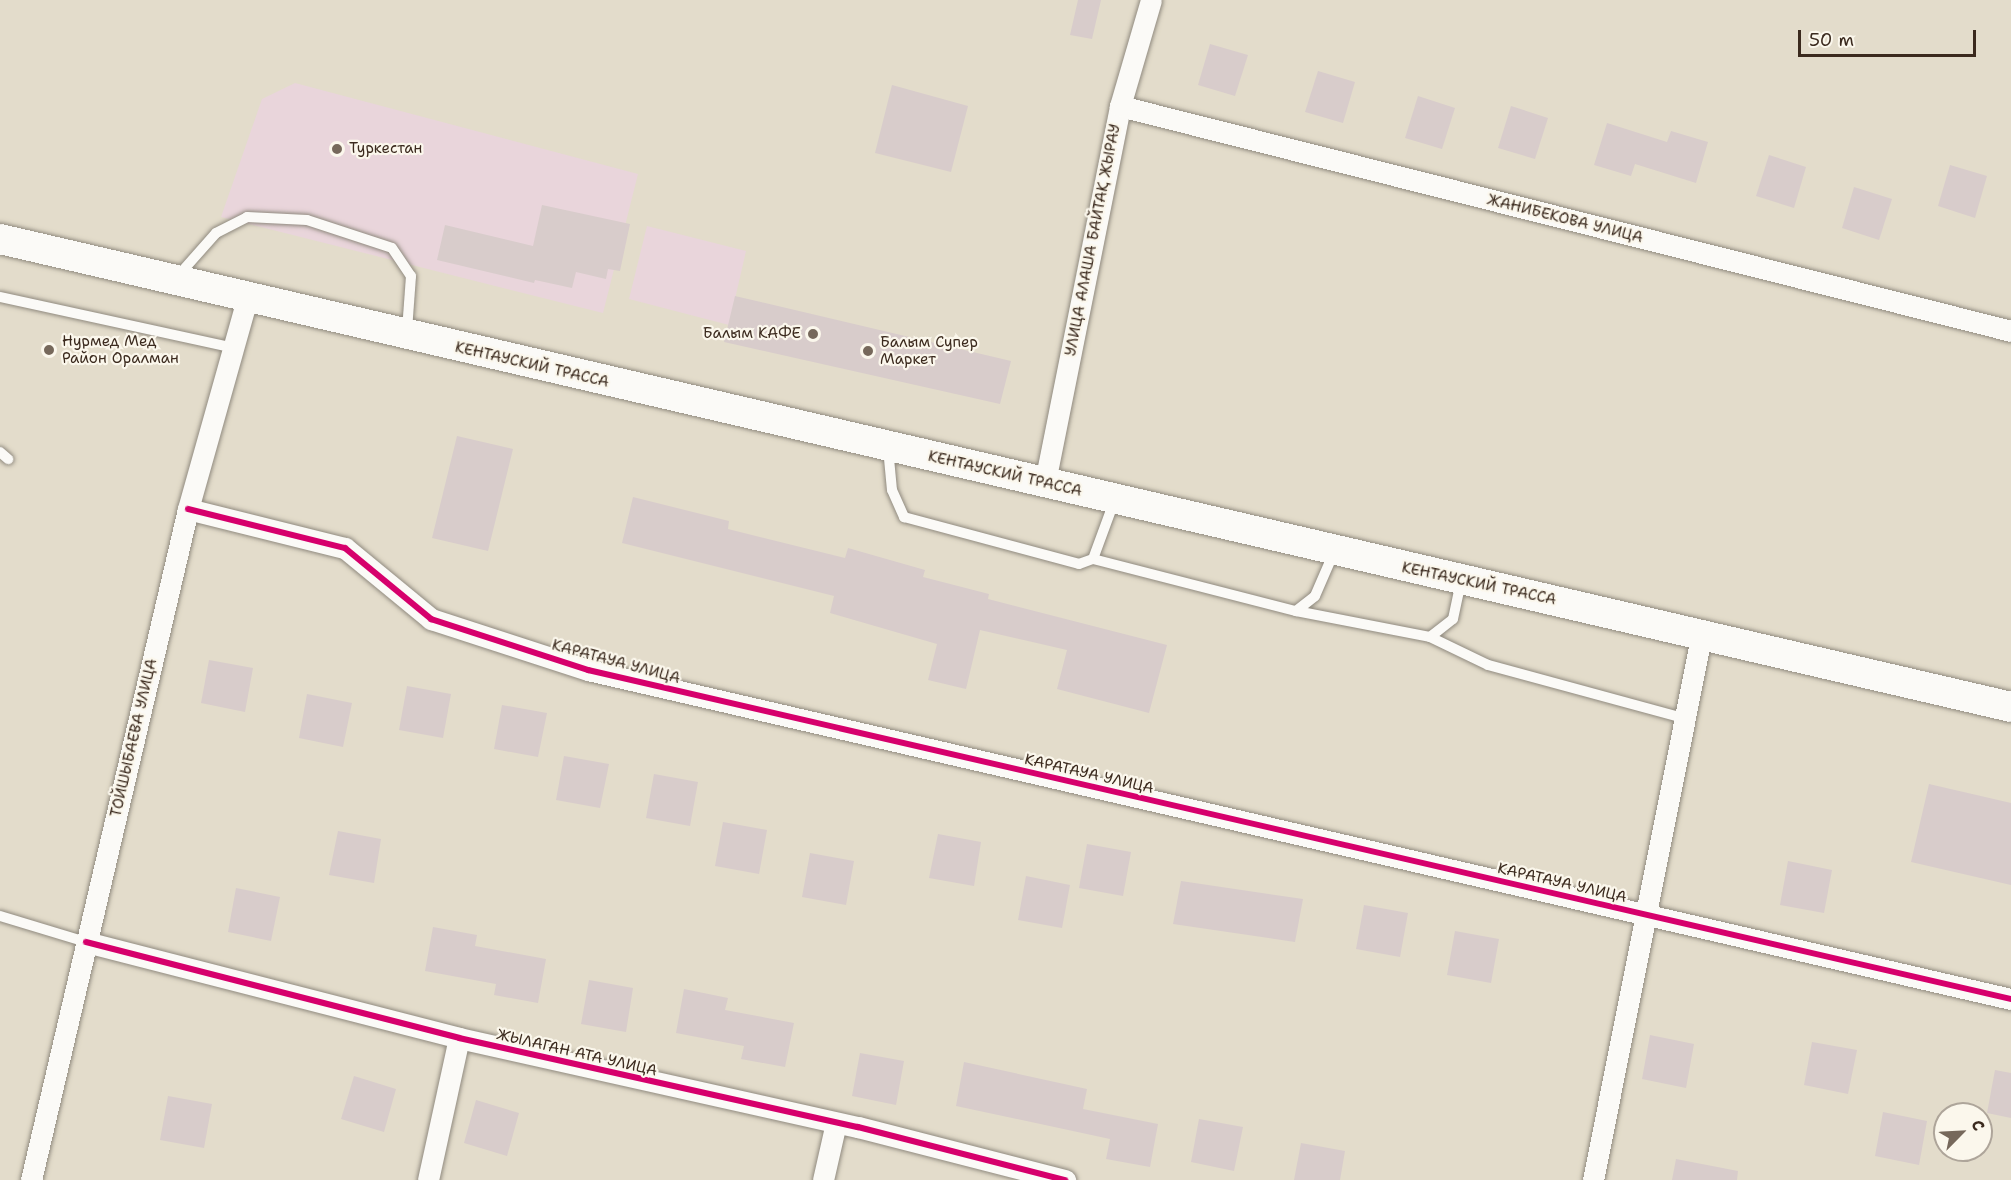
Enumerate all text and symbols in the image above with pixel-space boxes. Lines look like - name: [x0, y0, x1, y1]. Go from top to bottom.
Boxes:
- scale bar: [1801, 18, 1980, 56]
- text: 50 m: [1809, 28, 1854, 52]
- street label: УЛИЦА АЛАША БАЙТАҚ ЖЫРАУ: [1062, 122, 1124, 358]
- place label: Туркестан: [349, 140, 422, 158]
- marker: Туркестан: [330, 142, 344, 156]
- street label: ЖАНИБЕКОВА УЛИЦА: [1485, 191, 1645, 247]
- place label: Балым КАФЕ: [703, 325, 801, 343]
- marker: Балым КАФЕ: [806, 327, 820, 341]
- place label: Нурмед Мед Район Оралман: [62, 332, 179, 367]
- place label: Балым Супер Маркет: [880, 333, 978, 368]
- street label: КЕНТАУСКИЙ ТРАССА: [453, 339, 611, 391]
- marker: Нурмед Мед Район Оралман: [40, 341, 58, 359]
- marker: Балым Супер Маркет: [861, 344, 875, 358]
- street label: КЕНТАУСКИЙ ТРАССА: [926, 448, 1084, 500]
- street label: КЕНТАУСКИЙ ТРАССА: [1400, 559, 1558, 609]
- street label: КАРАТАУА УЛИЦА: [550, 636, 682, 688]
- street label: ТОЙШЫБАЕВА УЛИЦА: [107, 657, 161, 819]
- street label: КАРАТАУА УЛИЦА: [1023, 750, 1155, 798]
- street label: КАРАТАУА УЛИЦА: [1496, 859, 1628, 907]
- street label: ЖЫЛАГАН АТА УЛИЦА: [495, 1026, 659, 1080]
- north arrow: [1933, 1102, 1993, 1162]
- text: С: [1966, 1117, 1990, 1134]

